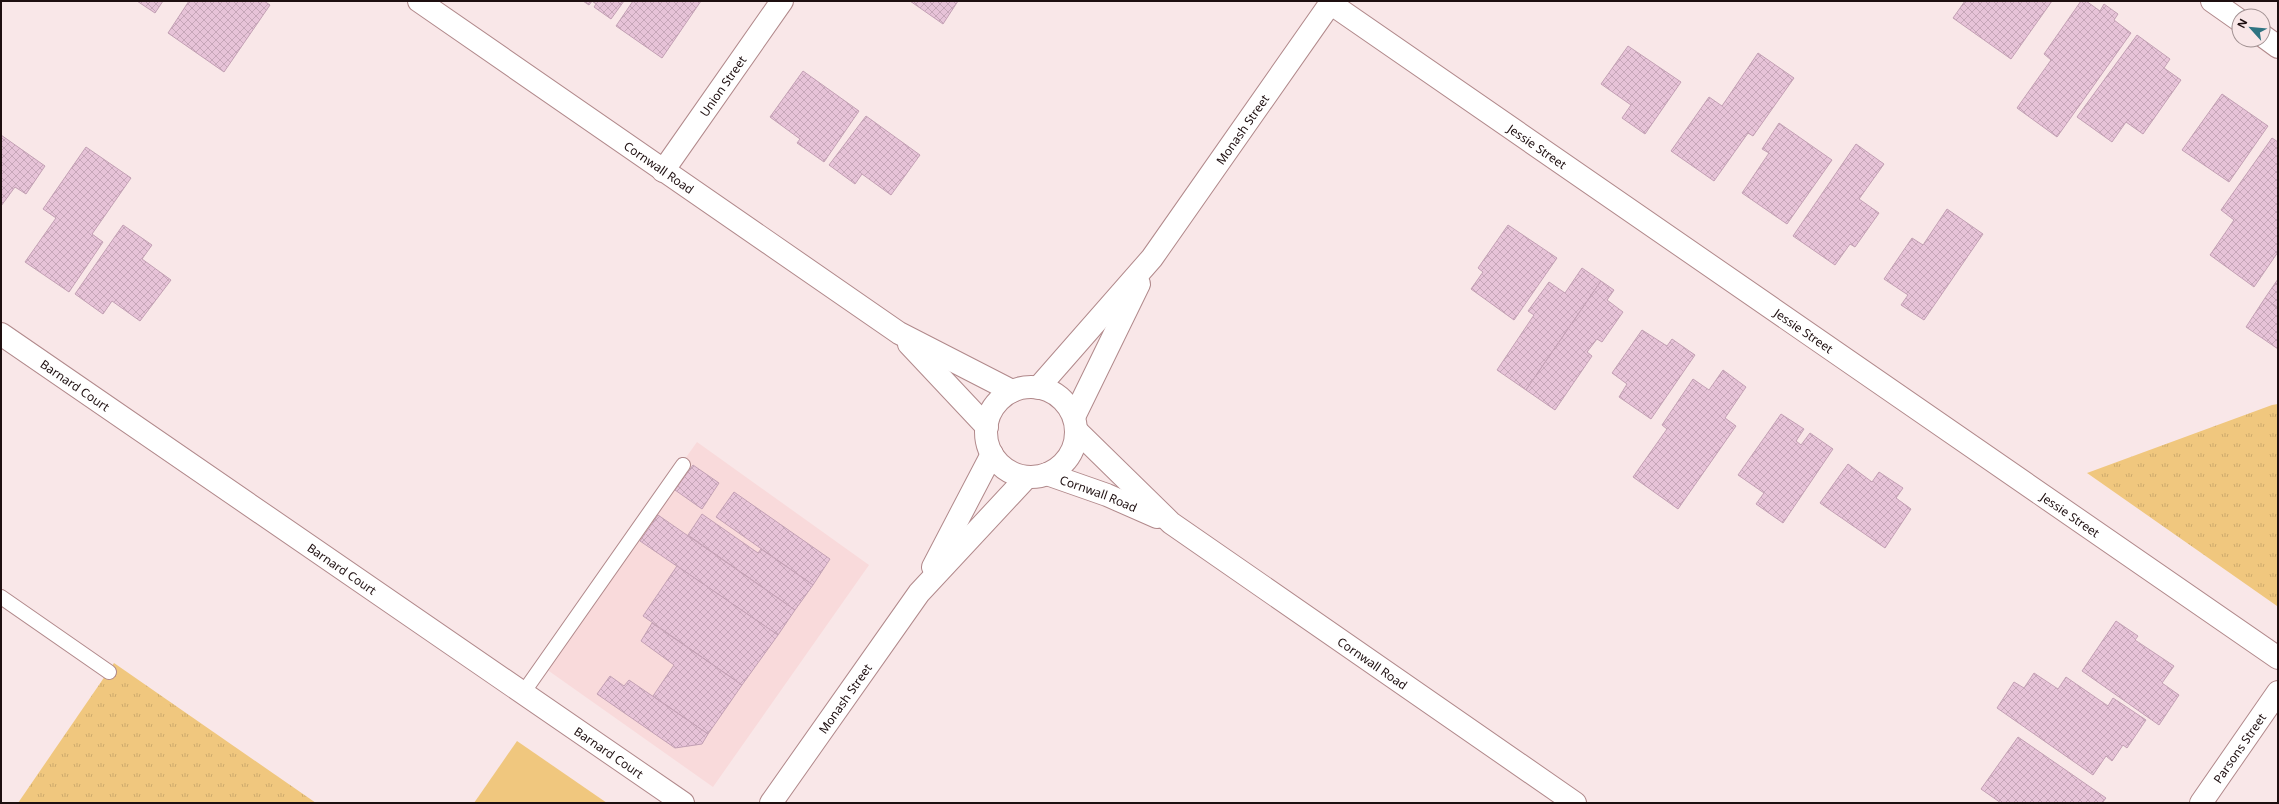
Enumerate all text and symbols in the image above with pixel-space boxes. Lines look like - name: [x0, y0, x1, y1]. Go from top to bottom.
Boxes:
- north arrow: [2231, 8, 2271, 48]
- text: N: [2233, 16, 2250, 31]
- street label: Union Street: [695, 51, 750, 120]
- street label: Monash Street: [1212, 90, 1273, 168]
- street label: Jessie Street: [1504, 119, 1571, 173]
- street label: Cornwall Road: [621, 137, 698, 197]
- street label: Jessie Street: [1770, 303, 1837, 357]
- street label: Barnard Court: [37, 355, 114, 415]
- street label: Cornwall Road: [1058, 471, 1140, 516]
- street label: Jessie Street: [2037, 488, 2104, 541]
- street label: Barnard Court: [304, 539, 381, 599]
- street label: Cornwall Road: [1334, 633, 1411, 693]
- street label: Monash Street: [814, 659, 876, 737]
- street label: Parsons Street: [2209, 709, 2270, 786]
- street label: Barnard Court: [571, 722, 648, 782]

